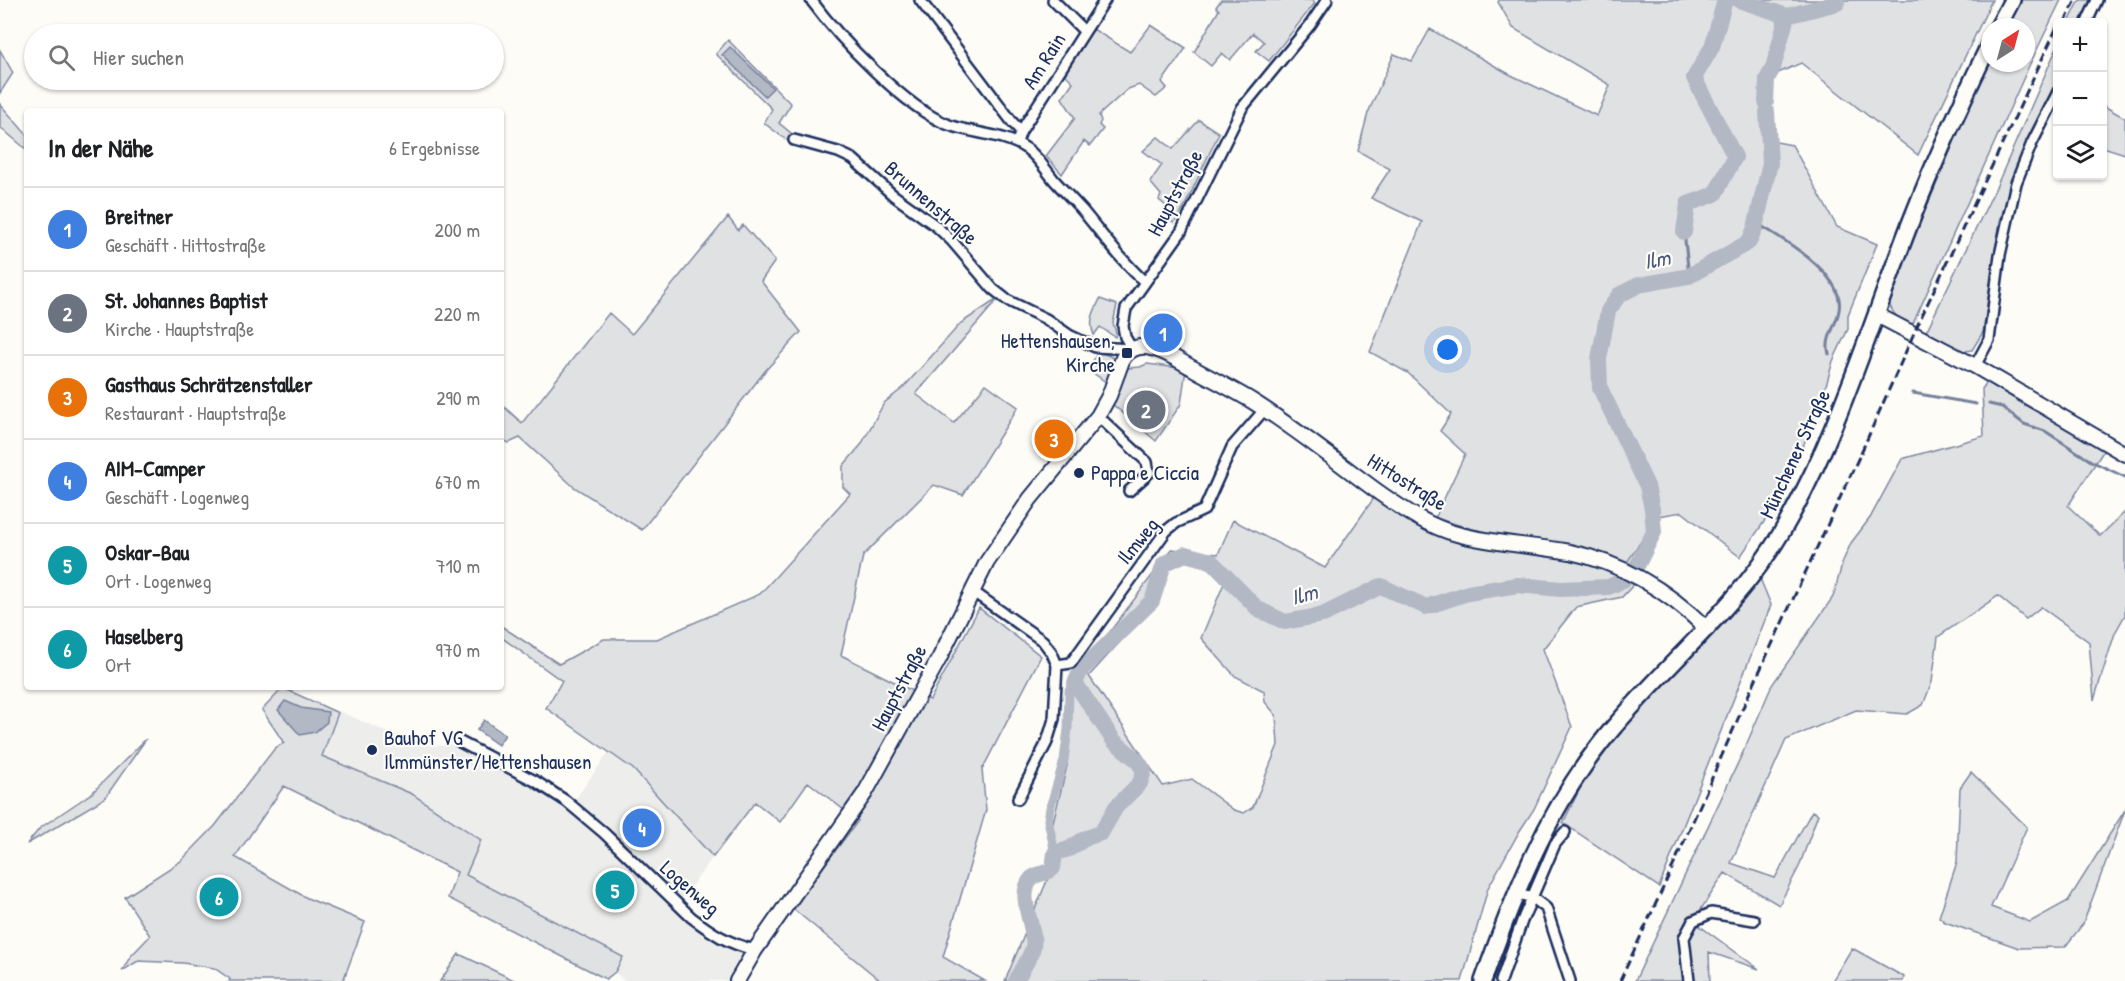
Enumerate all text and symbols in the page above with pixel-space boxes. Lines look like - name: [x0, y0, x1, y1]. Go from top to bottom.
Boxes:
- north arrow: [1981, 18, 2035, 72]
- map controls: [2053, 18, 2107, 180]
- button: +: [2053, 18, 2107, 72]
- search box: [24, 24, 504, 90]
- street label: Am Rain: [1015, 27, 1072, 94]
- icon: search: [45, 41, 78, 74]
- text: Hier suchen: [93, 42, 184, 72]
- button: −: [2053, 72, 2107, 126]
- button: layers: [2053, 126, 2107, 180]
- text: In der Nähe: [48, 130, 154, 165]
- text: 6 Ergebnisse: [389, 134, 480, 161]
- street label: Hauptstraße: [1140, 145, 1209, 241]
- street label: Brunnenstraße: [878, 154, 984, 251]
- text: Breitner: [105, 201, 173, 231]
- text: 1: [64, 216, 71, 243]
- text: 200 m: [435, 216, 480, 243]
- text: Geschäft · Hittostraße: [105, 231, 266, 258]
- water label: Ilm: [1641, 242, 1674, 276]
- text: St. Johannes Baptist: [105, 285, 267, 315]
- text: 2: [63, 300, 72, 327]
- text: 220 m: [434, 300, 480, 327]
- pin: 1: [1144, 310, 1182, 356]
- text: Kirche · Hauptstraße: [105, 315, 254, 342]
- place label: Hettenshausen, Kirche: [1001, 326, 1115, 379]
- your location: [1433, 335, 1462, 364]
- marker: Hettenshausen, Kirche: [1120, 346, 1134, 360]
- text: Gasthaus Schrätzenstaller: [105, 369, 312, 399]
- text: 3: [63, 384, 72, 411]
- text: 290 m: [436, 384, 480, 411]
- street label: Münchener Straße: [1752, 385, 1837, 523]
- pin: 2: [1126, 388, 1166, 432]
- text: Restaurant · Hauptstraße: [105, 399, 286, 426]
- pin: 3: [1034, 416, 1074, 462]
- street label: Hittostraße: [1362, 446, 1452, 517]
- text: AIM-Camper: [105, 453, 205, 483]
- place label: Pappa e Ciccia: [1091, 458, 1199, 487]
- marker: Pappa e Ciccia: [1072, 466, 1086, 480]
- text: 4: [64, 468, 71, 495]
- text: 670 m: [435, 468, 480, 495]
- text: Geschäft · Logenweg: [105, 483, 249, 510]
- street label: Ilmweg: [1110, 511, 1165, 570]
- text: Oskar-Bau: [105, 537, 189, 567]
- text: 5: [63, 552, 72, 579]
- text: 710 m: [436, 552, 480, 579]
- text: Ort · Logenweg: [105, 567, 211, 594]
- water label: Ilm: [1288, 576, 1321, 612]
- text: Haselberg: [105, 621, 183, 651]
- text: 6: [64, 636, 71, 663]
- text: 970 m: [436, 636, 480, 663]
- street label: Hauptstraße: [864, 640, 933, 736]
- text: Ort: [105, 651, 131, 678]
- place label: Bauhof VG Ilmmünster/Hettenshausen: [384, 723, 592, 776]
- marker: Bauhof VG Ilmmünster/Hettenshausen: [365, 743, 379, 757]
- pin: 4: [622, 806, 662, 850]
- street label: Logenweg: [654, 853, 727, 922]
- pin: 5: [596, 868, 634, 912]
- pin: 6: [200, 874, 238, 920]

